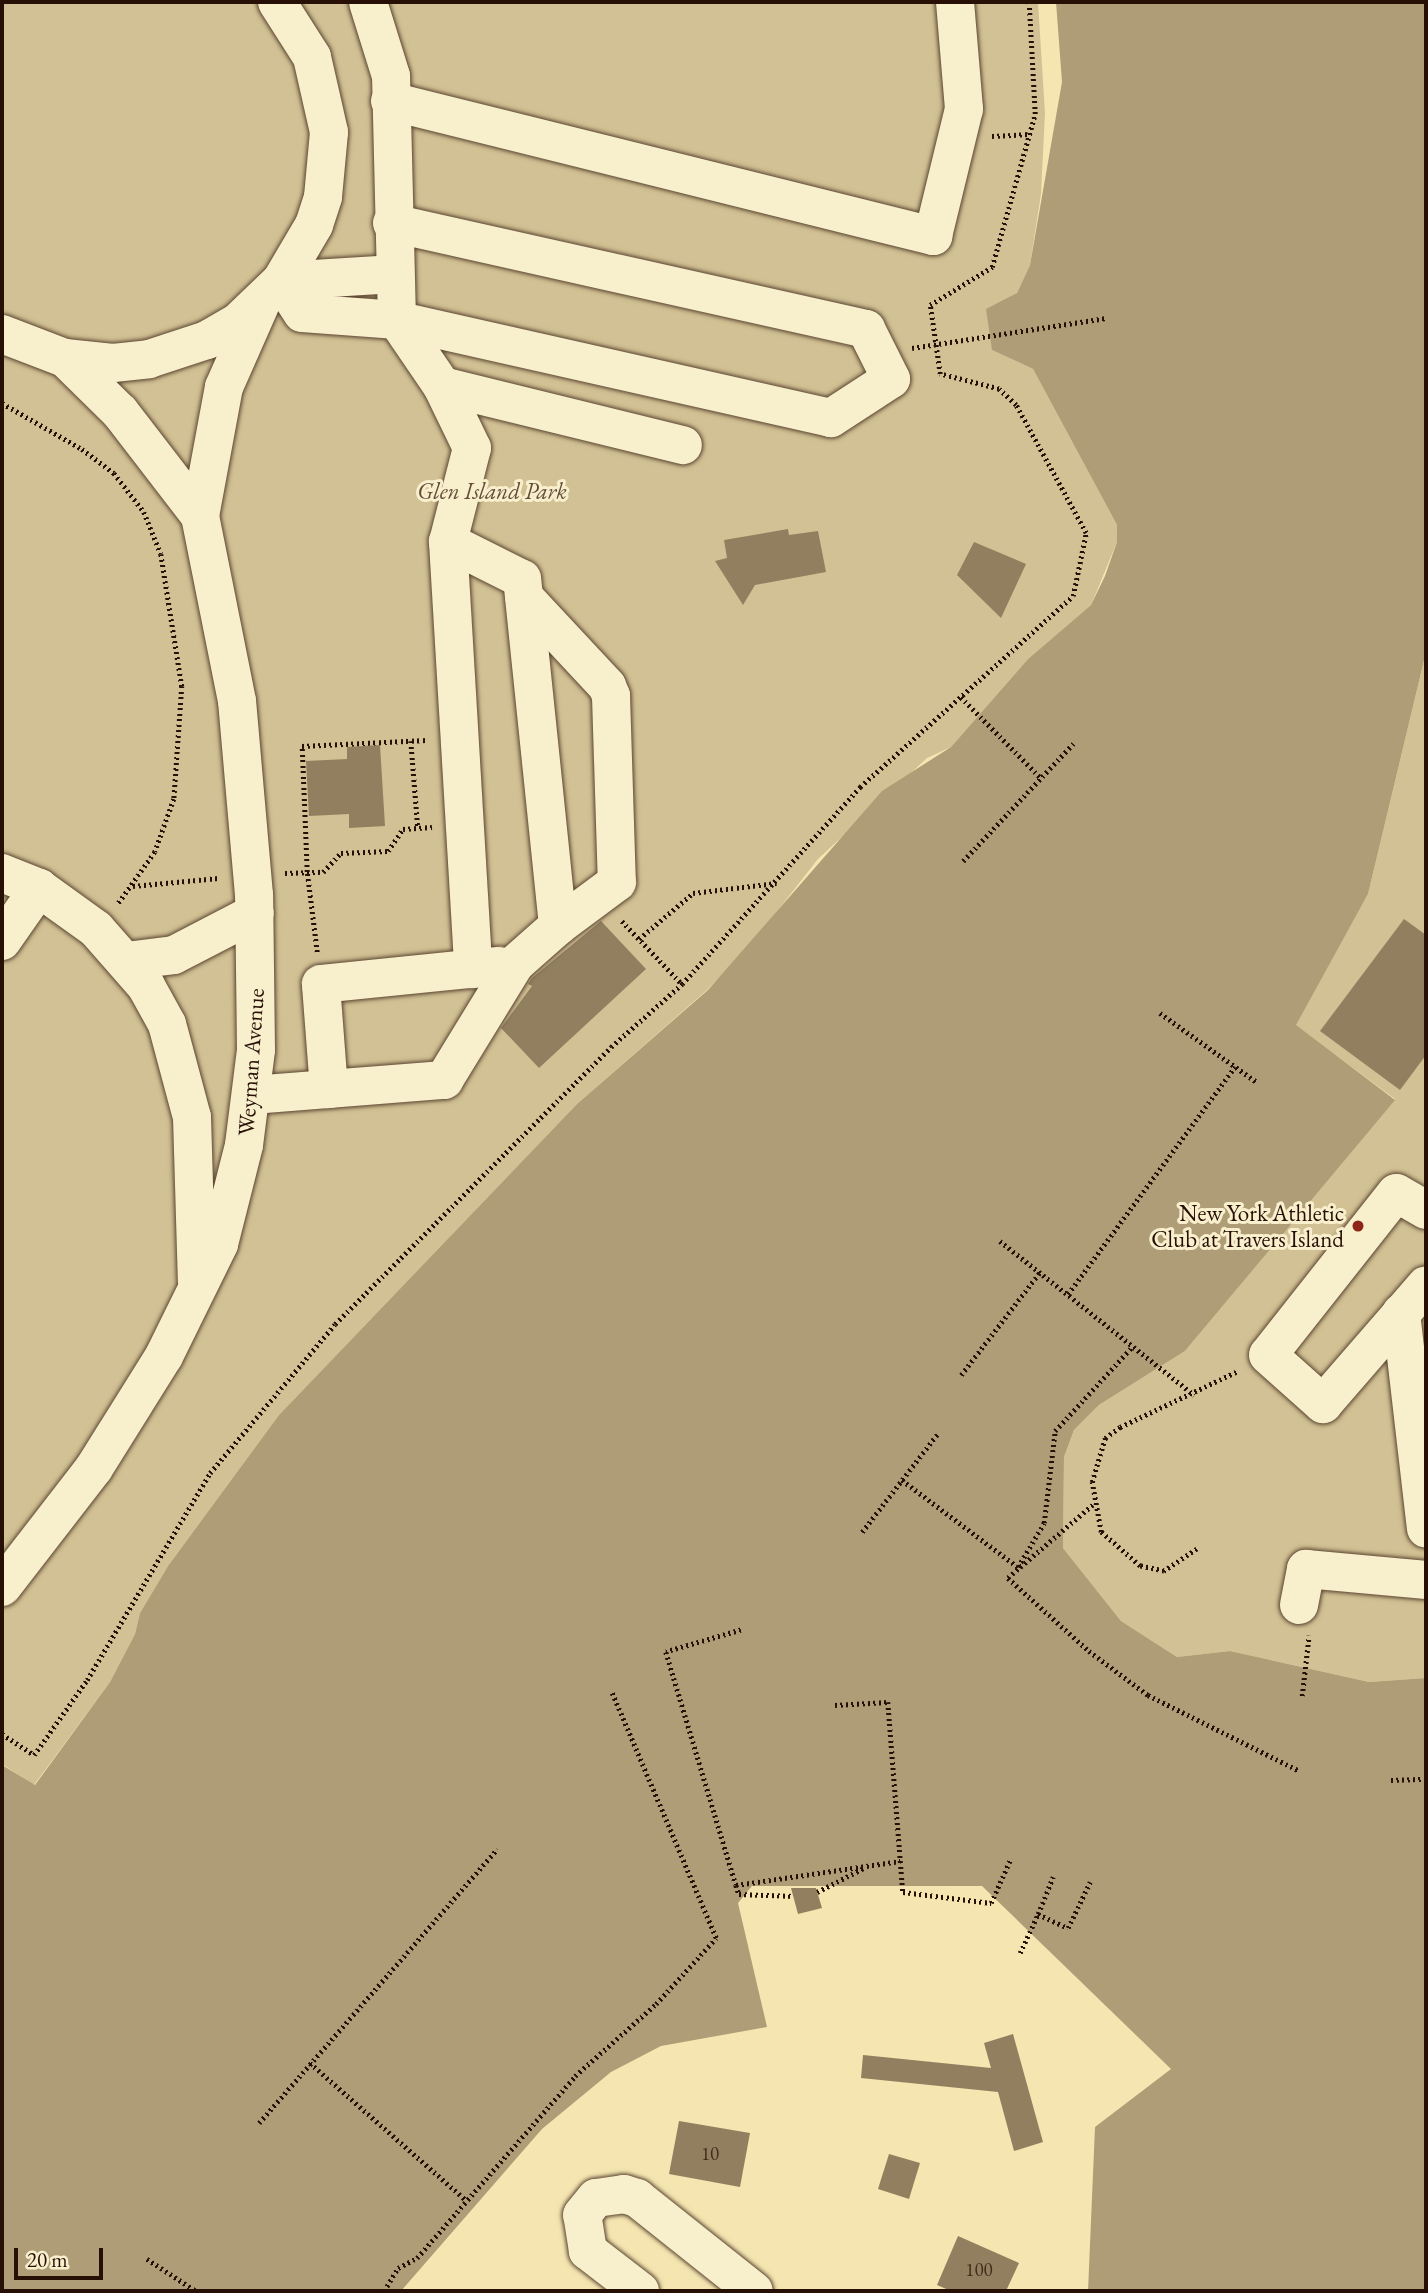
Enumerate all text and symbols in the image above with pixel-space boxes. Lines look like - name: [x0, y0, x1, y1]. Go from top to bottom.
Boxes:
- park label: Glen Island Park: [417, 477, 567, 505]
- street label: Weyman Avenue: [232, 987, 270, 1137]
- place label: New York Athletic Club at Travers Island: [1151, 1199, 1344, 1253]
- marker: New York Athletic Club at Travers Island: [1350, 1218, 1366, 1234]
- house number: 10: [701, 2143, 719, 2165]
- scale bar: [18, 2234, 107, 2278]
- text: 20 m: [27, 2246, 68, 2273]
- house number: 100: [965, 2259, 993, 2281]

